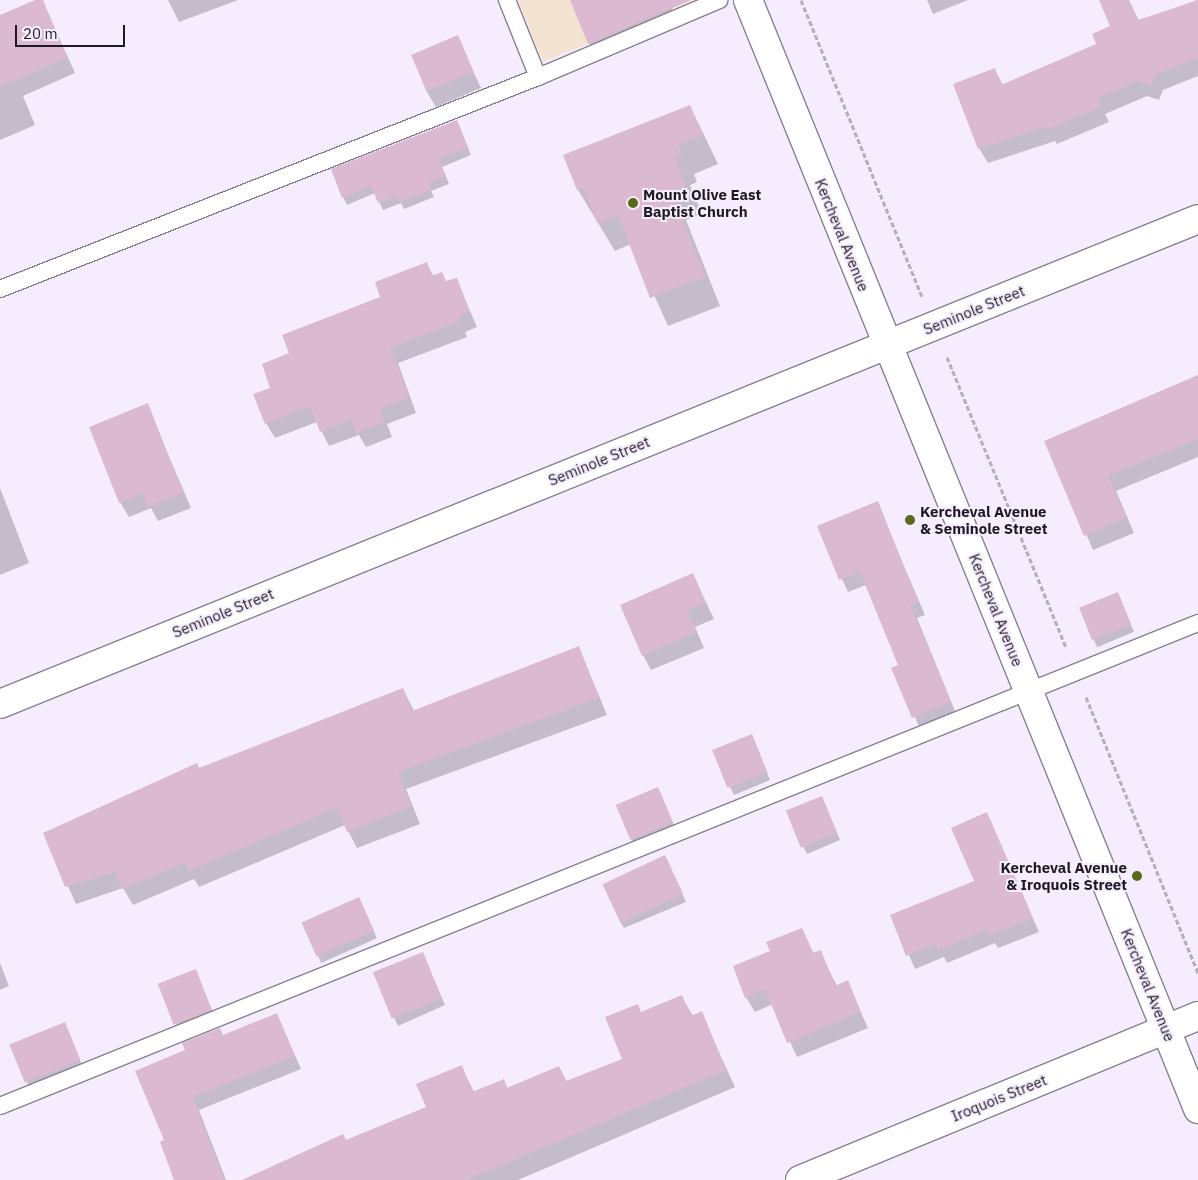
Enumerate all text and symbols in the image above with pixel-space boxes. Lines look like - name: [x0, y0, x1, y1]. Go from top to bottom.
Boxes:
- scale bar: [18, 15, 128, 47]
- text: 20 m: [23, 24, 58, 43]
- street label: Kercheval Avenue: [811, 176, 873, 294]
- place label: Mount Olive East Baptist Church: [643, 185, 761, 220]
- marker: Mount Olive East Baptist Church: [627, 197, 639, 209]
- street label: Seminole Street: [921, 281, 1027, 339]
- street label: Seminole Street: [546, 432, 652, 490]
- place label: Kercheval Avenue & Seminole Street: [920, 502, 1047, 537]
- marker: Kercheval Avenue & Seminole Street: [904, 514, 916, 526]
- street label: Kercheval Avenue: [965, 551, 1027, 669]
- street label: Seminole Street: [170, 584, 276, 642]
- place label: Kercheval Avenue & Iroquois Street: [1000, 858, 1127, 893]
- marker: Kercheval Avenue & Iroquois Street: [1131, 870, 1143, 882]
- street label: Kercheval Avenue: [1117, 926, 1179, 1044]
- street label: Iroquois Street: [949, 1071, 1049, 1125]

